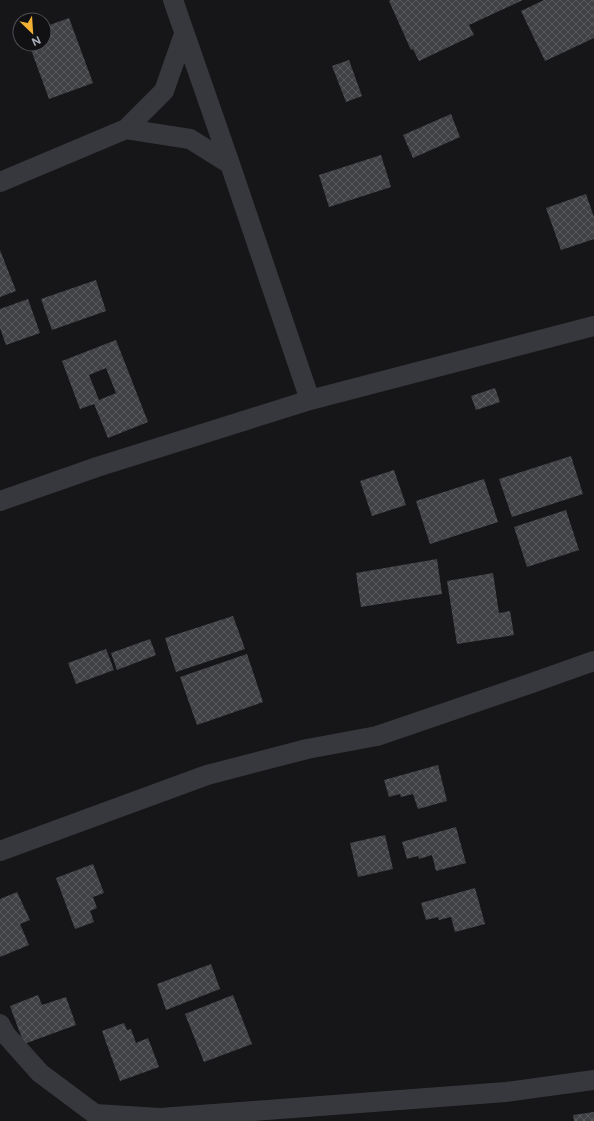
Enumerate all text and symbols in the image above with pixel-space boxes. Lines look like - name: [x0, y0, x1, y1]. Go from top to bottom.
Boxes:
- north arrow: [12, 12, 52, 52]
- text: N: [29, 33, 43, 48]

